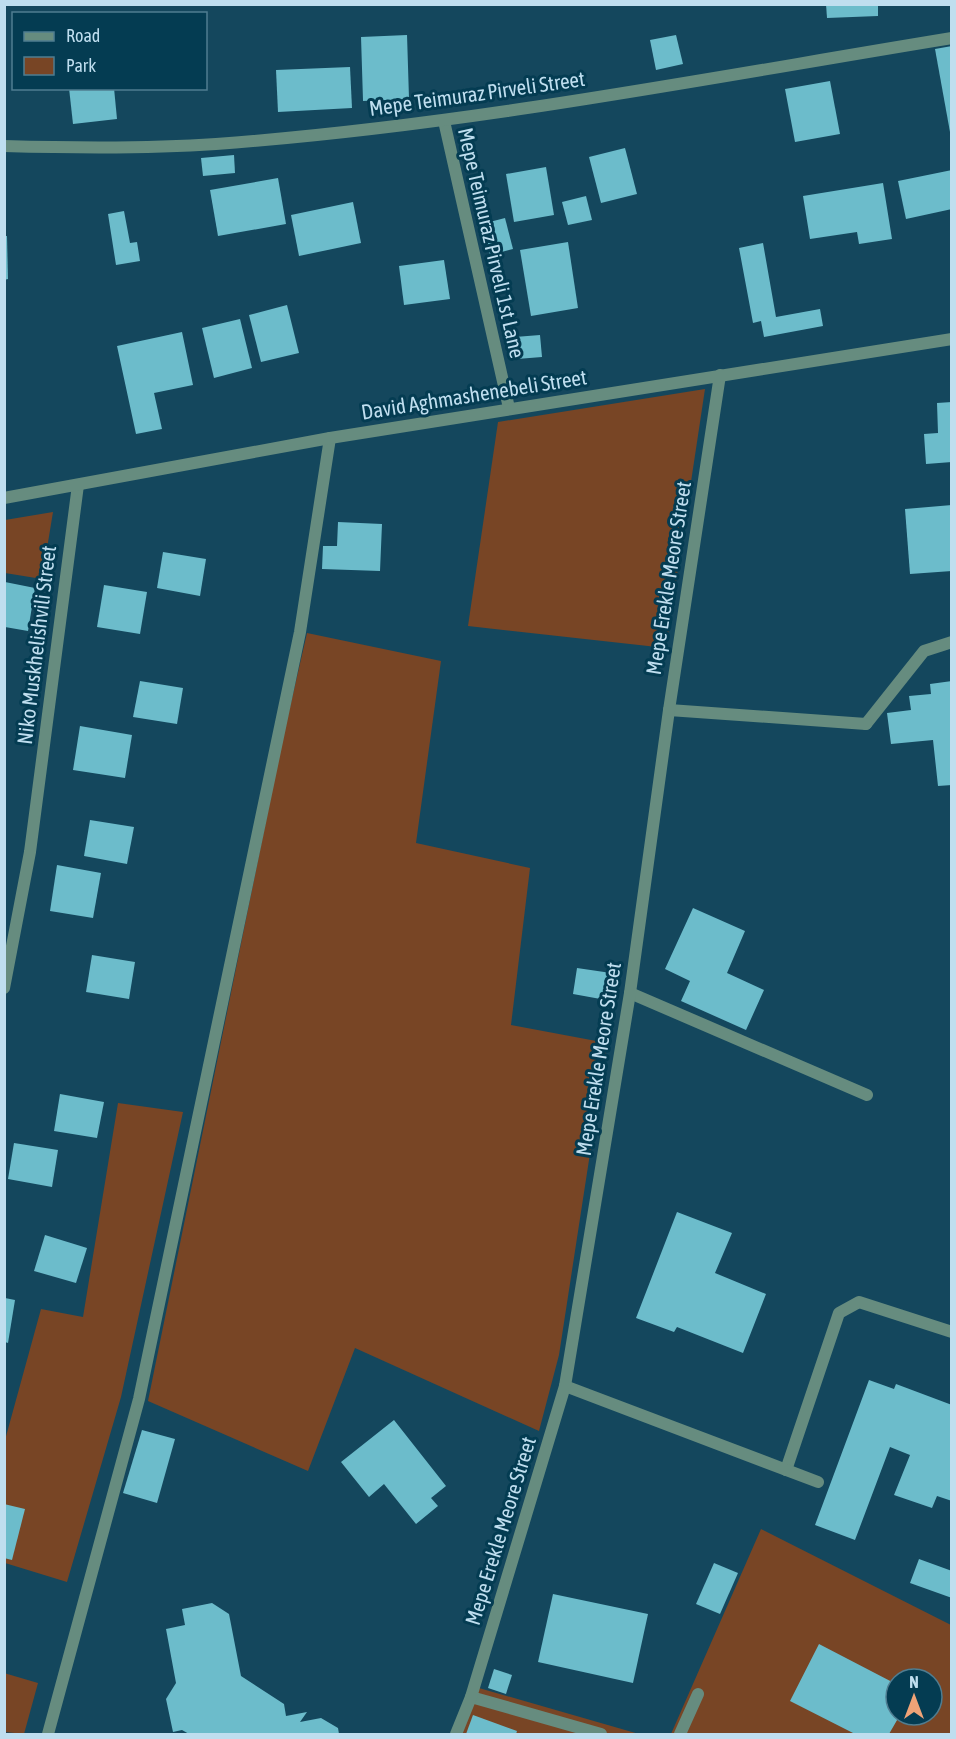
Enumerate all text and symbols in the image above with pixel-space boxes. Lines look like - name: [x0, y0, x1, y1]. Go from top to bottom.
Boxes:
- legend: [12, 12, 207, 90]
- text: Road: [66, 25, 100, 46]
- text: Park: [66, 55, 96, 76]
- street label: Mepe Teimuraz Pirveli Street: [367, 66, 586, 120]
- street label: Mepe Teimuraz Pirveli 1st Lane: [454, 125, 530, 360]
- street label: David Aghmashenebeli Street: [359, 364, 588, 424]
- street label: Mepe Erekle Meore Street: [641, 479, 695, 676]
- street label: Niko Muskhelishvili Street: [12, 544, 60, 746]
- street label: Mepe Erekle Meore Street: [571, 960, 625, 1157]
- street label: Mepe Erekle Meore Street: [460, 1434, 540, 1628]
- north arrow: [884, 1667, 944, 1727]
- text: N: [909, 1673, 919, 1691]

